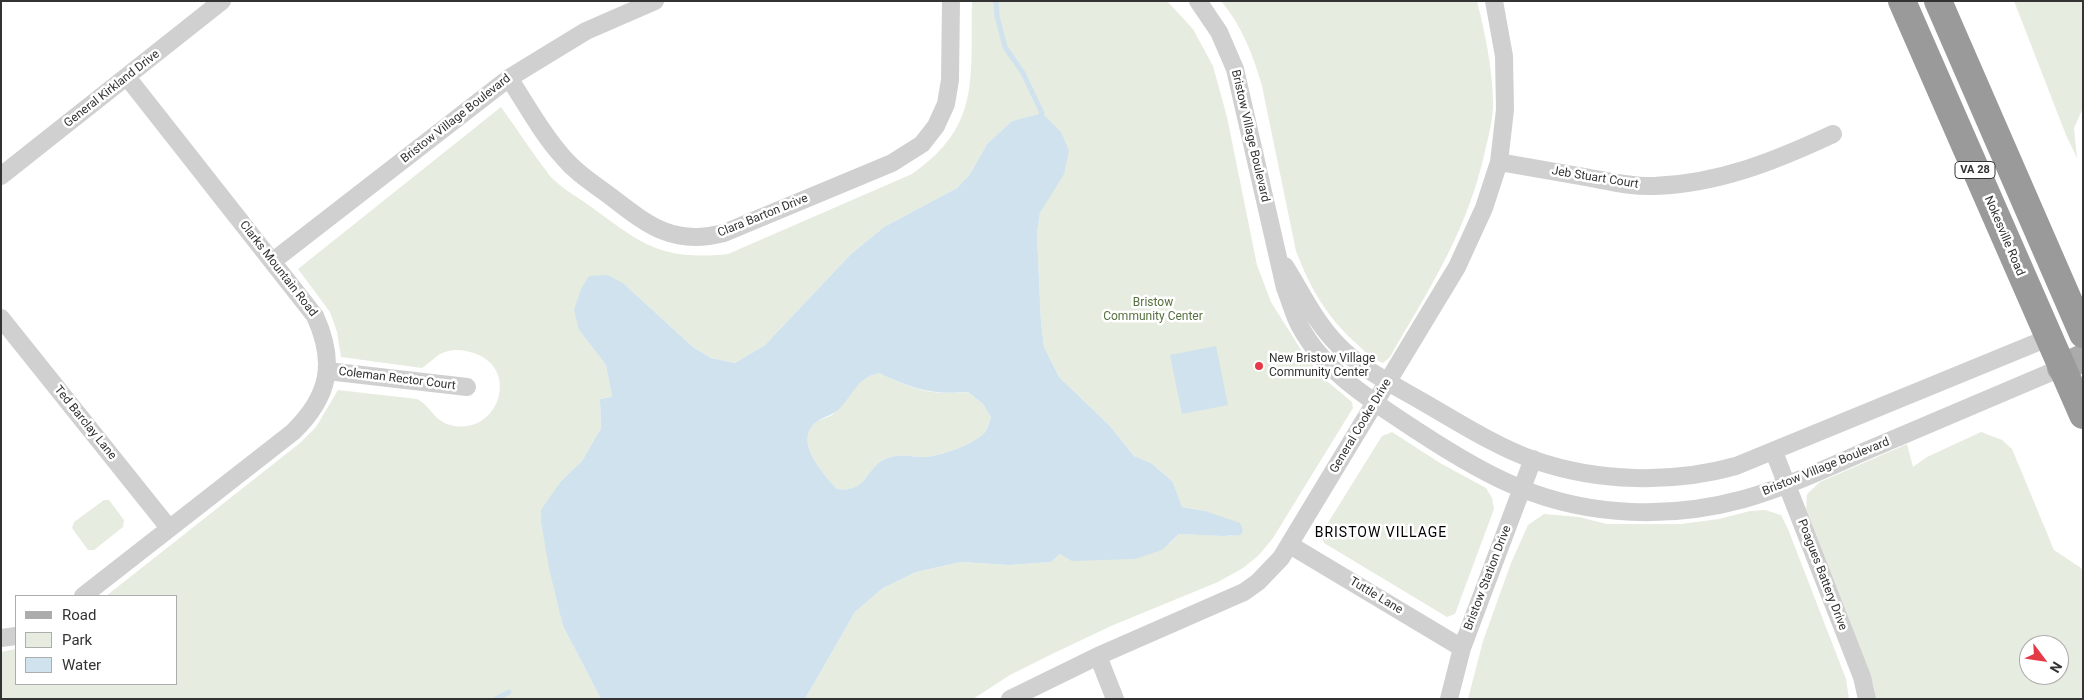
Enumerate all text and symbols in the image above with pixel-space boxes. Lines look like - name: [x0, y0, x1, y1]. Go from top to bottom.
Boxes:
- street label: General Kirkland Drive: [61, 47, 163, 131]
- street label: Bristow Village Boulevard: [1228, 68, 1272, 204]
- street label: Bristow Village Boulevard: [398, 72, 514, 166]
- road number: VA 28: [1955, 162, 1995, 178]
- street label: Jeb Stuart Court: [1551, 164, 1639, 192]
- street label: Clara Barton Drive: [716, 191, 810, 241]
- street label: Nokesville Road: [1981, 194, 2027, 278]
- street label: Clarks Mountain Road: [236, 218, 320, 320]
- park label: Bristow Community Center: [1103, 296, 1203, 324]
- place label: New Bristow Village Community Center: [1269, 352, 1375, 380]
- marker: New Bristow Village Community Center: [1253, 360, 1265, 372]
- street label: Coleman Rector Court: [338, 365, 456, 393]
- street label: General Cooke Drive: [1327, 376, 1395, 476]
- street label: Ted Barclay Lane: [51, 383, 119, 463]
- street label: Bristow Village Boulevard: [1761, 435, 1891, 499]
- street label: Poagues Battery Drive: [1794, 517, 1850, 633]
- street label: Bristow Station Drive: [1461, 524, 1515, 632]
- district label: BRISTOW VILLAGE: [1313, 525, 1449, 541]
- street label: Tuttle Lane: [1347, 575, 1405, 617]
- legend: [15, 595, 178, 685]
- text: Road: [62, 606, 96, 624]
- text: Park: [62, 631, 92, 649]
- north arrow: [2019, 635, 2069, 685]
- text: Water: [62, 656, 101, 674]
- text: N: [2047, 659, 2065, 676]

